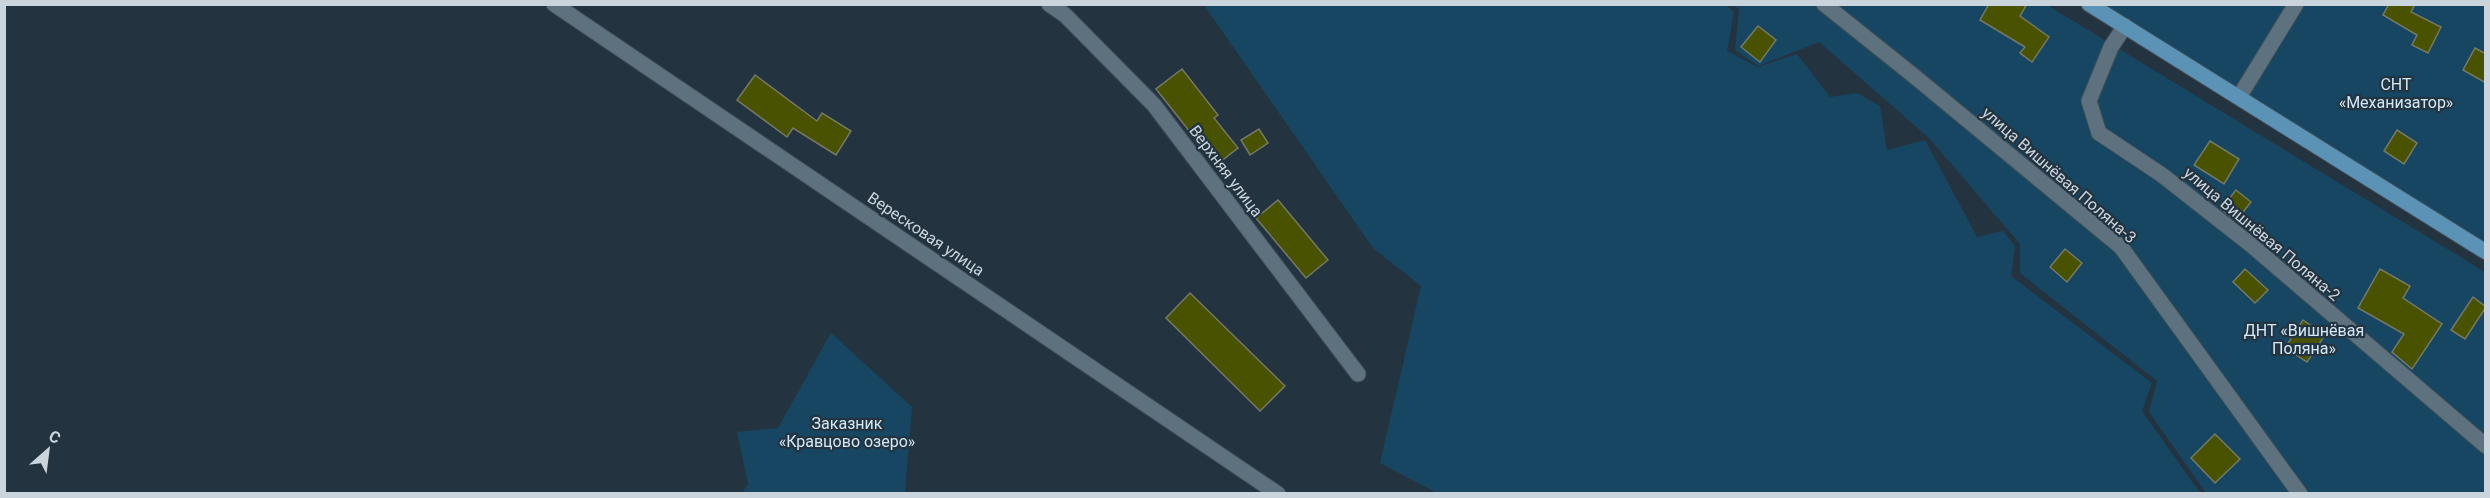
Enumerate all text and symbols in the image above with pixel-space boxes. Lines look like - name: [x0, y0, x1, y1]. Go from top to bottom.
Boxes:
- park label: СНТ «Механизатор»: [2339, 75, 2453, 112]
- street label: улица Вишнёвая Поляна-3: [1978, 103, 2140, 247]
- street label: Верхняя улица: [1185, 121, 1267, 221]
- street label: улица Вишнёвая Поляна-2: [2180, 163, 2344, 305]
- street label: Вересковая улица: [864, 188, 988, 280]
- park label: ДНТ «Вишнёвая Поляна»: [2244, 321, 2364, 358]
- park label: Заказник «Кравцово озеро»: [779, 414, 915, 451]
- north arrow: [18, 420, 78, 480]
- text: С: [46, 426, 64, 448]

